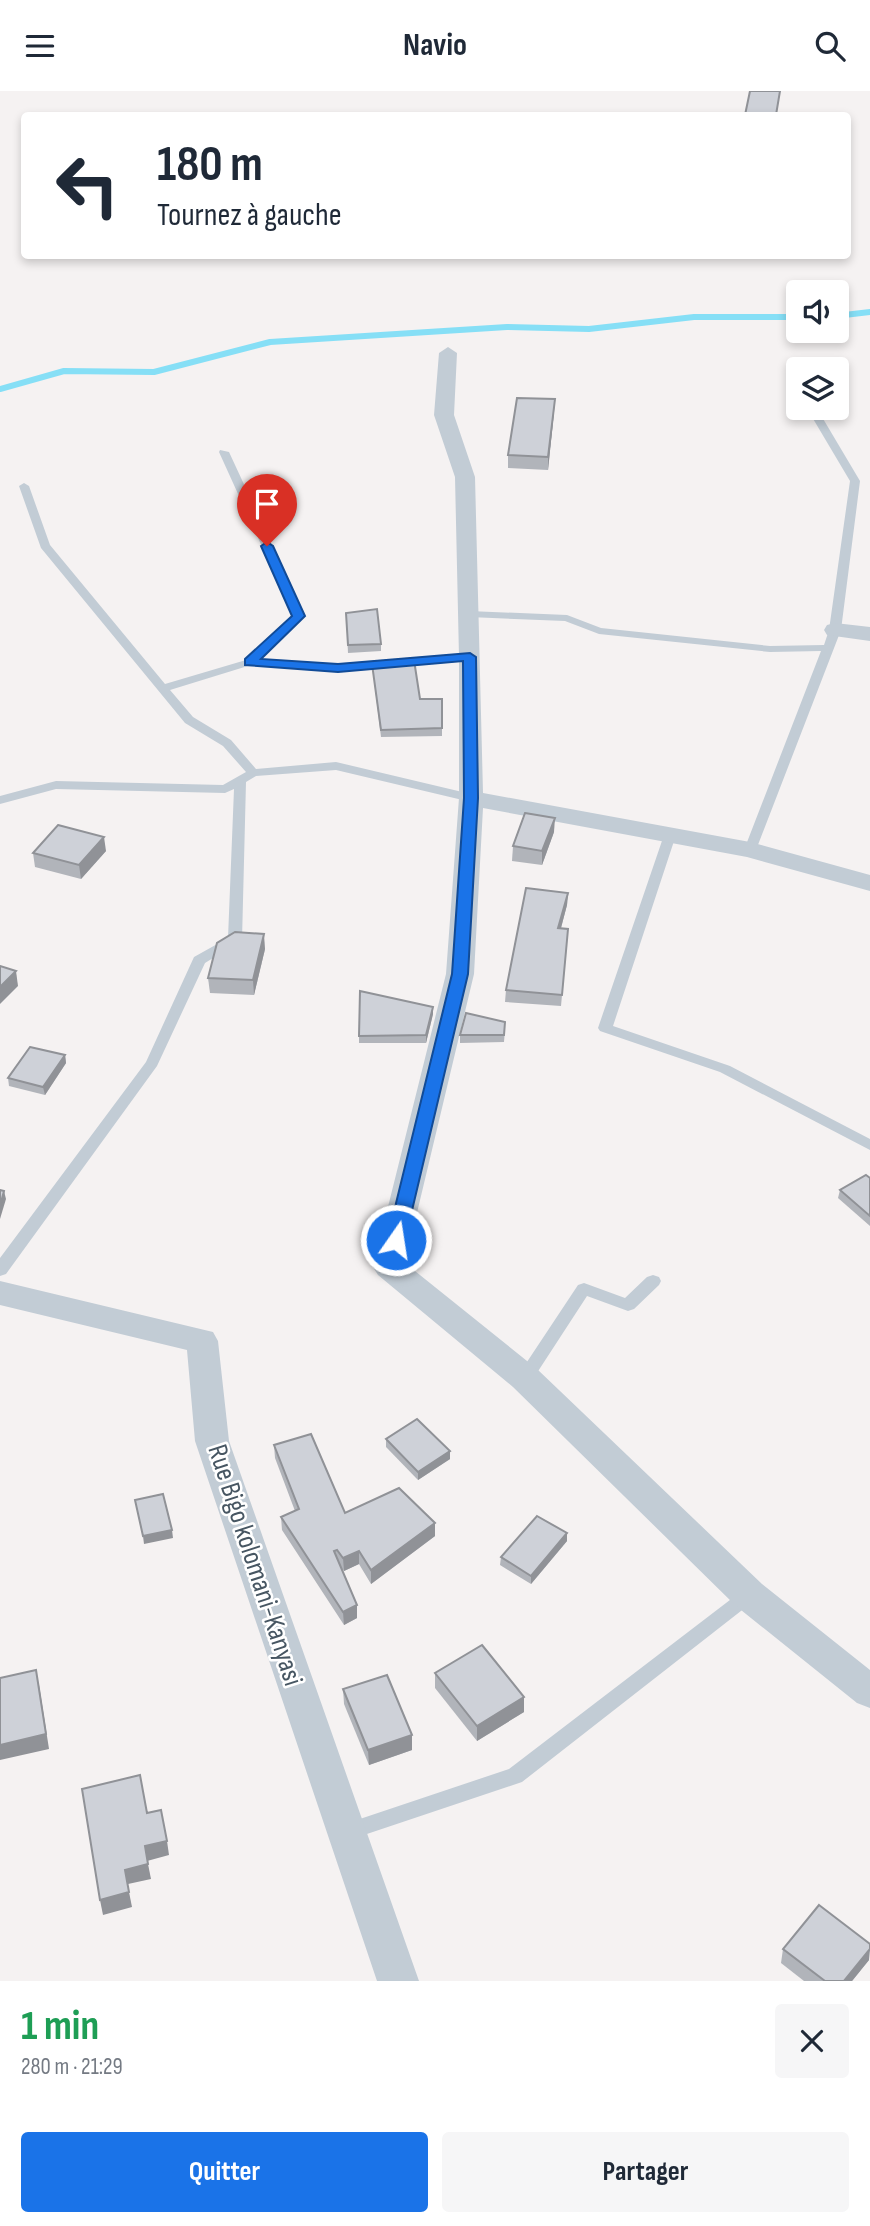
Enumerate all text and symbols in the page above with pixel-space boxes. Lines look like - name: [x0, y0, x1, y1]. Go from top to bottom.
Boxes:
- text: Navio: [403, 26, 467, 65]
- icon: menu: [21, 27, 59, 65]
- icon: search: [811, 27, 849, 65]
- text: 180 m: [157, 136, 263, 195]
- icon: left: [42, 140, 133, 231]
- text: Tournez à gauche: [157, 196, 342, 235]
- map controls: [786, 280, 849, 420]
- button: sound: [786, 280, 849, 343]
- button: layers: [786, 357, 849, 420]
- pin: [237, 474, 297, 546]
- icon: arrive: [248, 485, 286, 523]
- position arrow: [359, 1203, 433, 1277]
- street label: Rue Bigo kolomani-Kanyasi: [200, 1440, 310, 1690]
- text: 1 min: [21, 2001, 99, 2052]
- button: close: [775, 2004, 849, 2078]
- text: 280 m · 21:29: [21, 2053, 123, 2081]
- button: Quitter: [21, 2132, 428, 2212]
- button: Partager: [442, 2132, 849, 2212]

